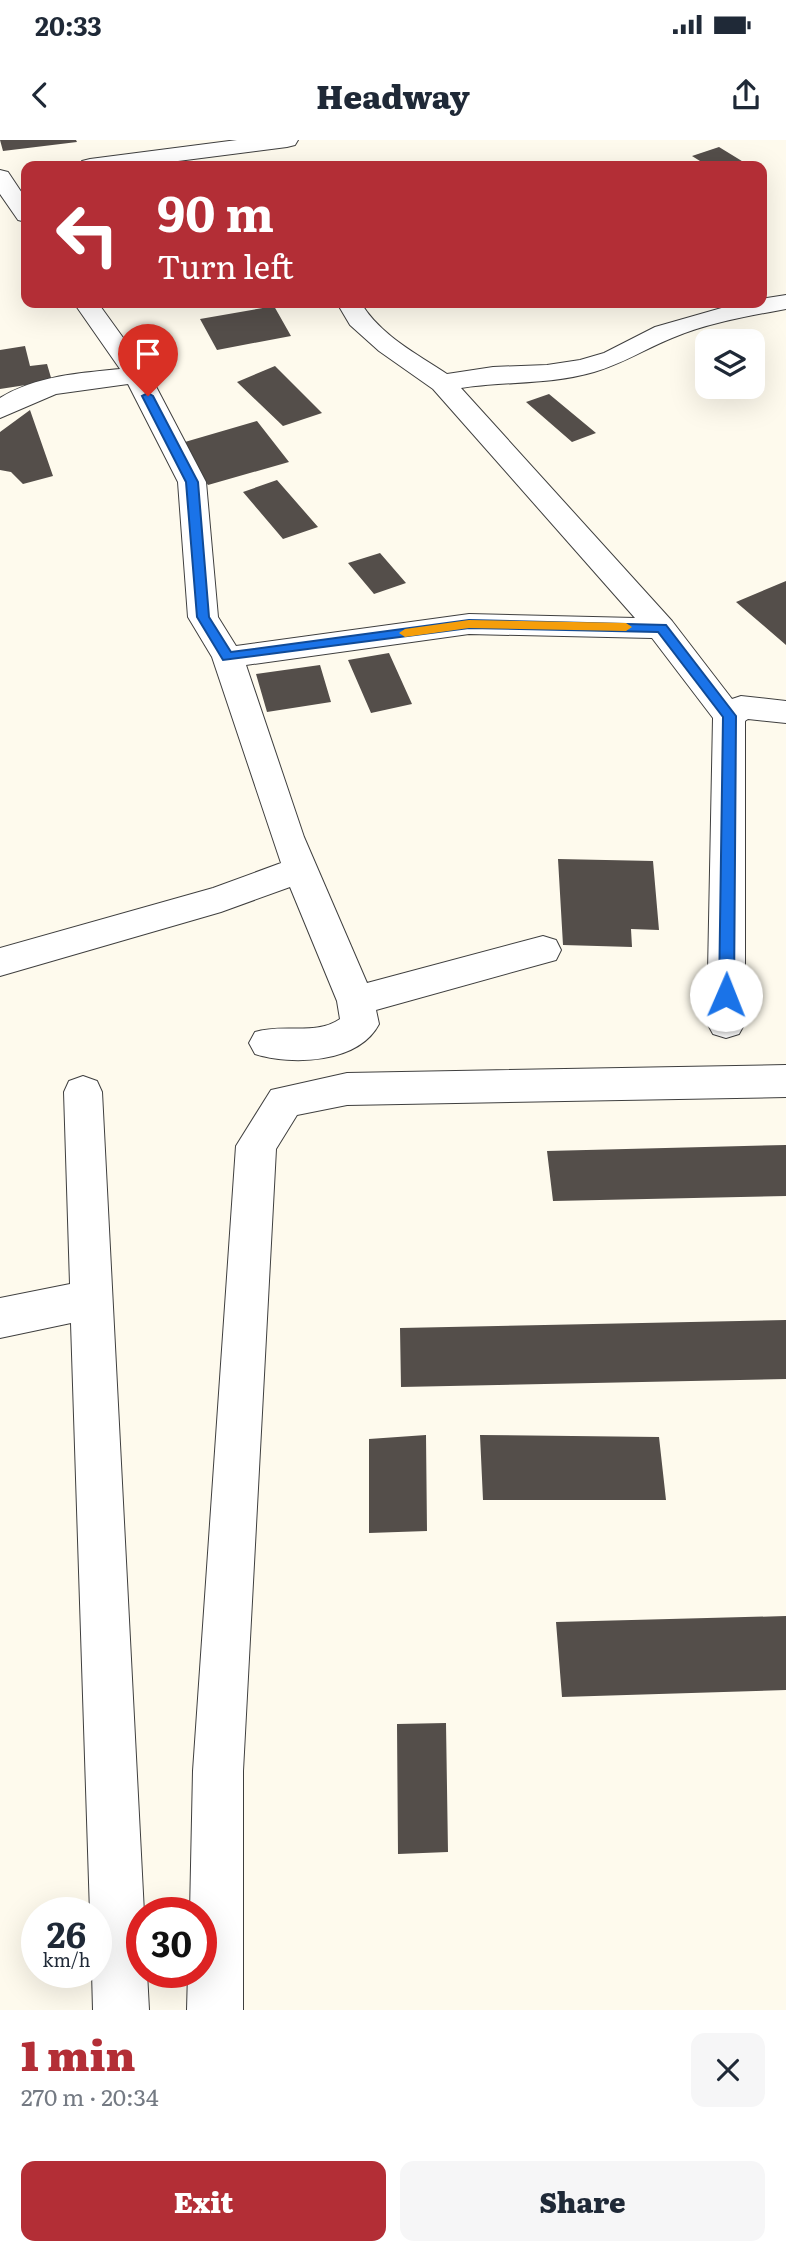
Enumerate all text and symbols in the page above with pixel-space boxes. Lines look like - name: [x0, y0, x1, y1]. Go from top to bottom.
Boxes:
- text: 20:33: [35, 5, 102, 44]
- text: Headway: [316, 71, 470, 119]
- icon: back: [21, 76, 59, 114]
- icon: share: [727, 76, 765, 114]
- text: 90 m: [157, 174, 274, 247]
- icon: left: [42, 189, 133, 280]
- text: Turn left: [157, 241, 294, 289]
- pin: [118, 324, 178, 396]
- map controls: [695, 329, 765, 399]
- button: layers: [695, 329, 765, 399]
- icon: arrive: [129, 335, 167, 373]
- position arrow: [689, 958, 763, 1032]
- speed limit sign: 30: [126, 1897, 217, 1988]
- text: 26: [47, 1907, 86, 1959]
- text: km/h: [43, 1946, 90, 1973]
- text: 1 min: [21, 2022, 136, 2084]
- button: close: [691, 2033, 765, 2107]
- text: 270 m · 20:34: [21, 2079, 159, 2113]
- button: Exit: [21, 2161, 386, 2241]
- button: Share: [400, 2161, 765, 2241]

